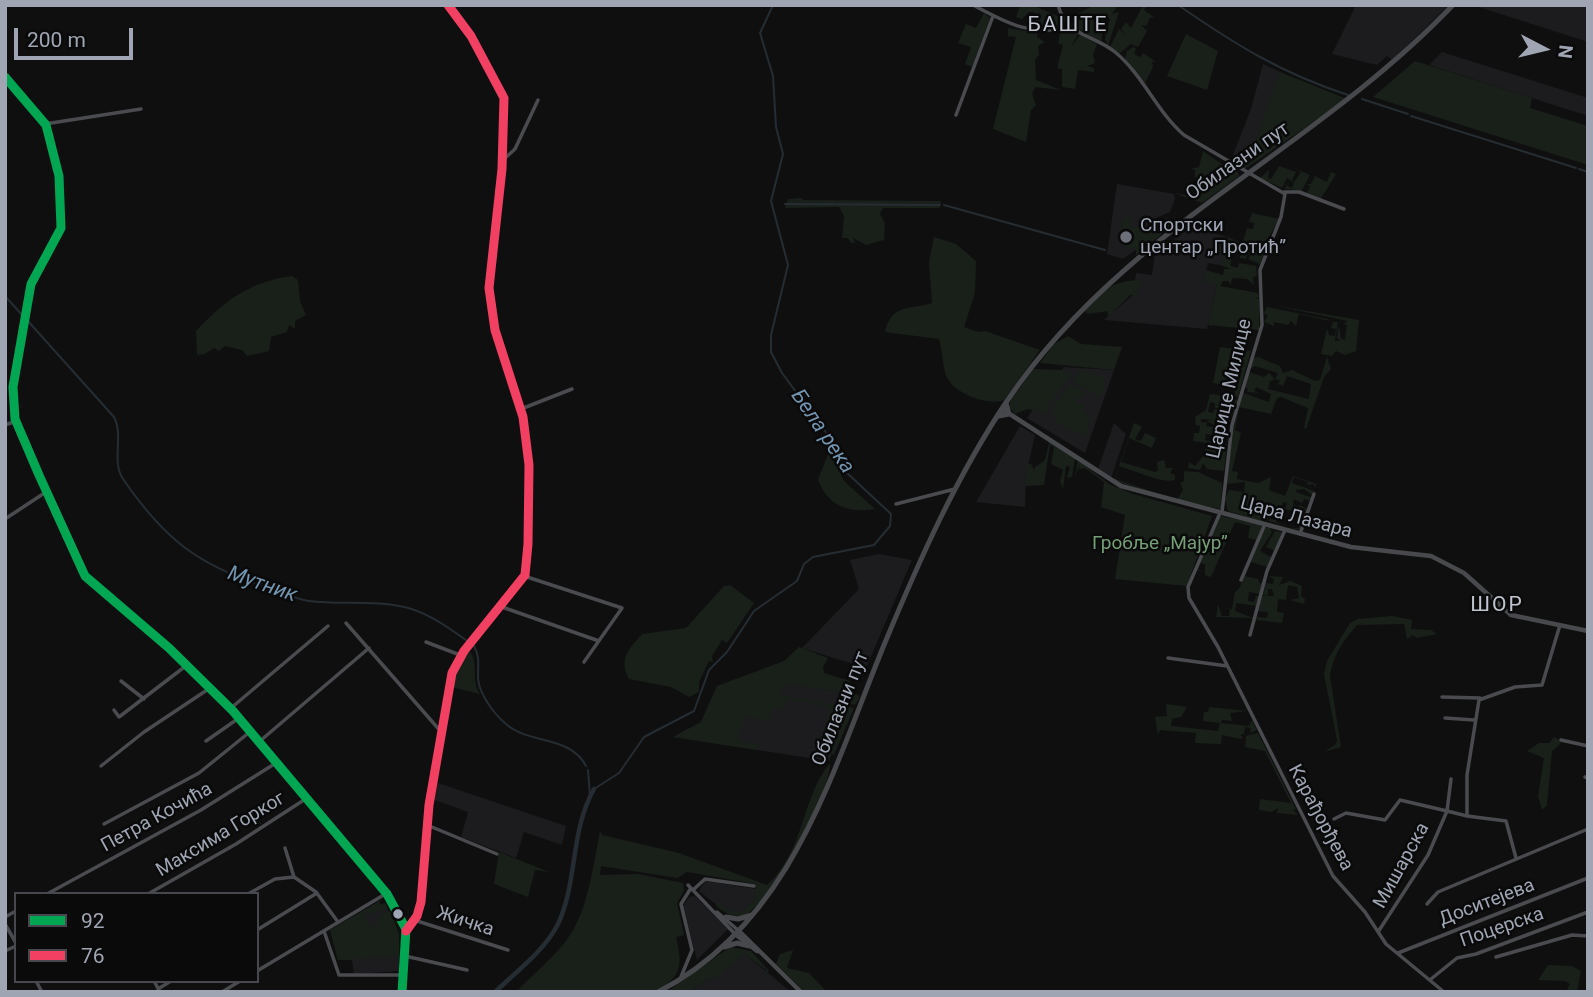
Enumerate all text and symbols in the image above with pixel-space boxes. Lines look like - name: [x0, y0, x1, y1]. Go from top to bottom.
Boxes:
- district label: БАШТЕ: [1028, 13, 1108, 39]
- scale bar: [18, 14, 136, 58]
- north arrow: [1509, 14, 1579, 84]
- text: 200 m: [27, 28, 86, 52]
- text: N: [1553, 44, 1578, 60]
- street label: Обилазни пут: [1182, 118, 1294, 206]
- place label: Спортски центар „Протић”: [1140, 215, 1286, 259]
- marker: Спортски центар „Протић”: [1118, 229, 1134, 245]
- street label: Царице Милице: [1203, 317, 1257, 461]
- water label: Бела река: [785, 385, 859, 479]
- street label: Цара Лазара: [1238, 492, 1354, 544]
- park label: Гробље „Мајур”: [1092, 533, 1228, 555]
- water label: Мутник: [224, 561, 300, 609]
- district label: ШОР: [1471, 593, 1523, 619]
- street label: Обилазни пут: [808, 649, 874, 769]
- street label: Карађорђева: [1282, 761, 1358, 875]
- street label: Петра Кочића: [97, 778, 217, 858]
- street label: Максима Горког: [152, 788, 290, 882]
- street label: Мишарска: [1369, 819, 1435, 913]
- street label: Доситејева: [1436, 874, 1538, 932]
- legend: [14, 892, 259, 983]
- street label: Жичка: [433, 902, 497, 942]
- street label: Поцерска: [1457, 903, 1547, 953]
- unlabelled marker: [391, 907, 405, 921]
- text: 92: [81, 909, 105, 933]
- text: 76: [81, 944, 105, 968]

